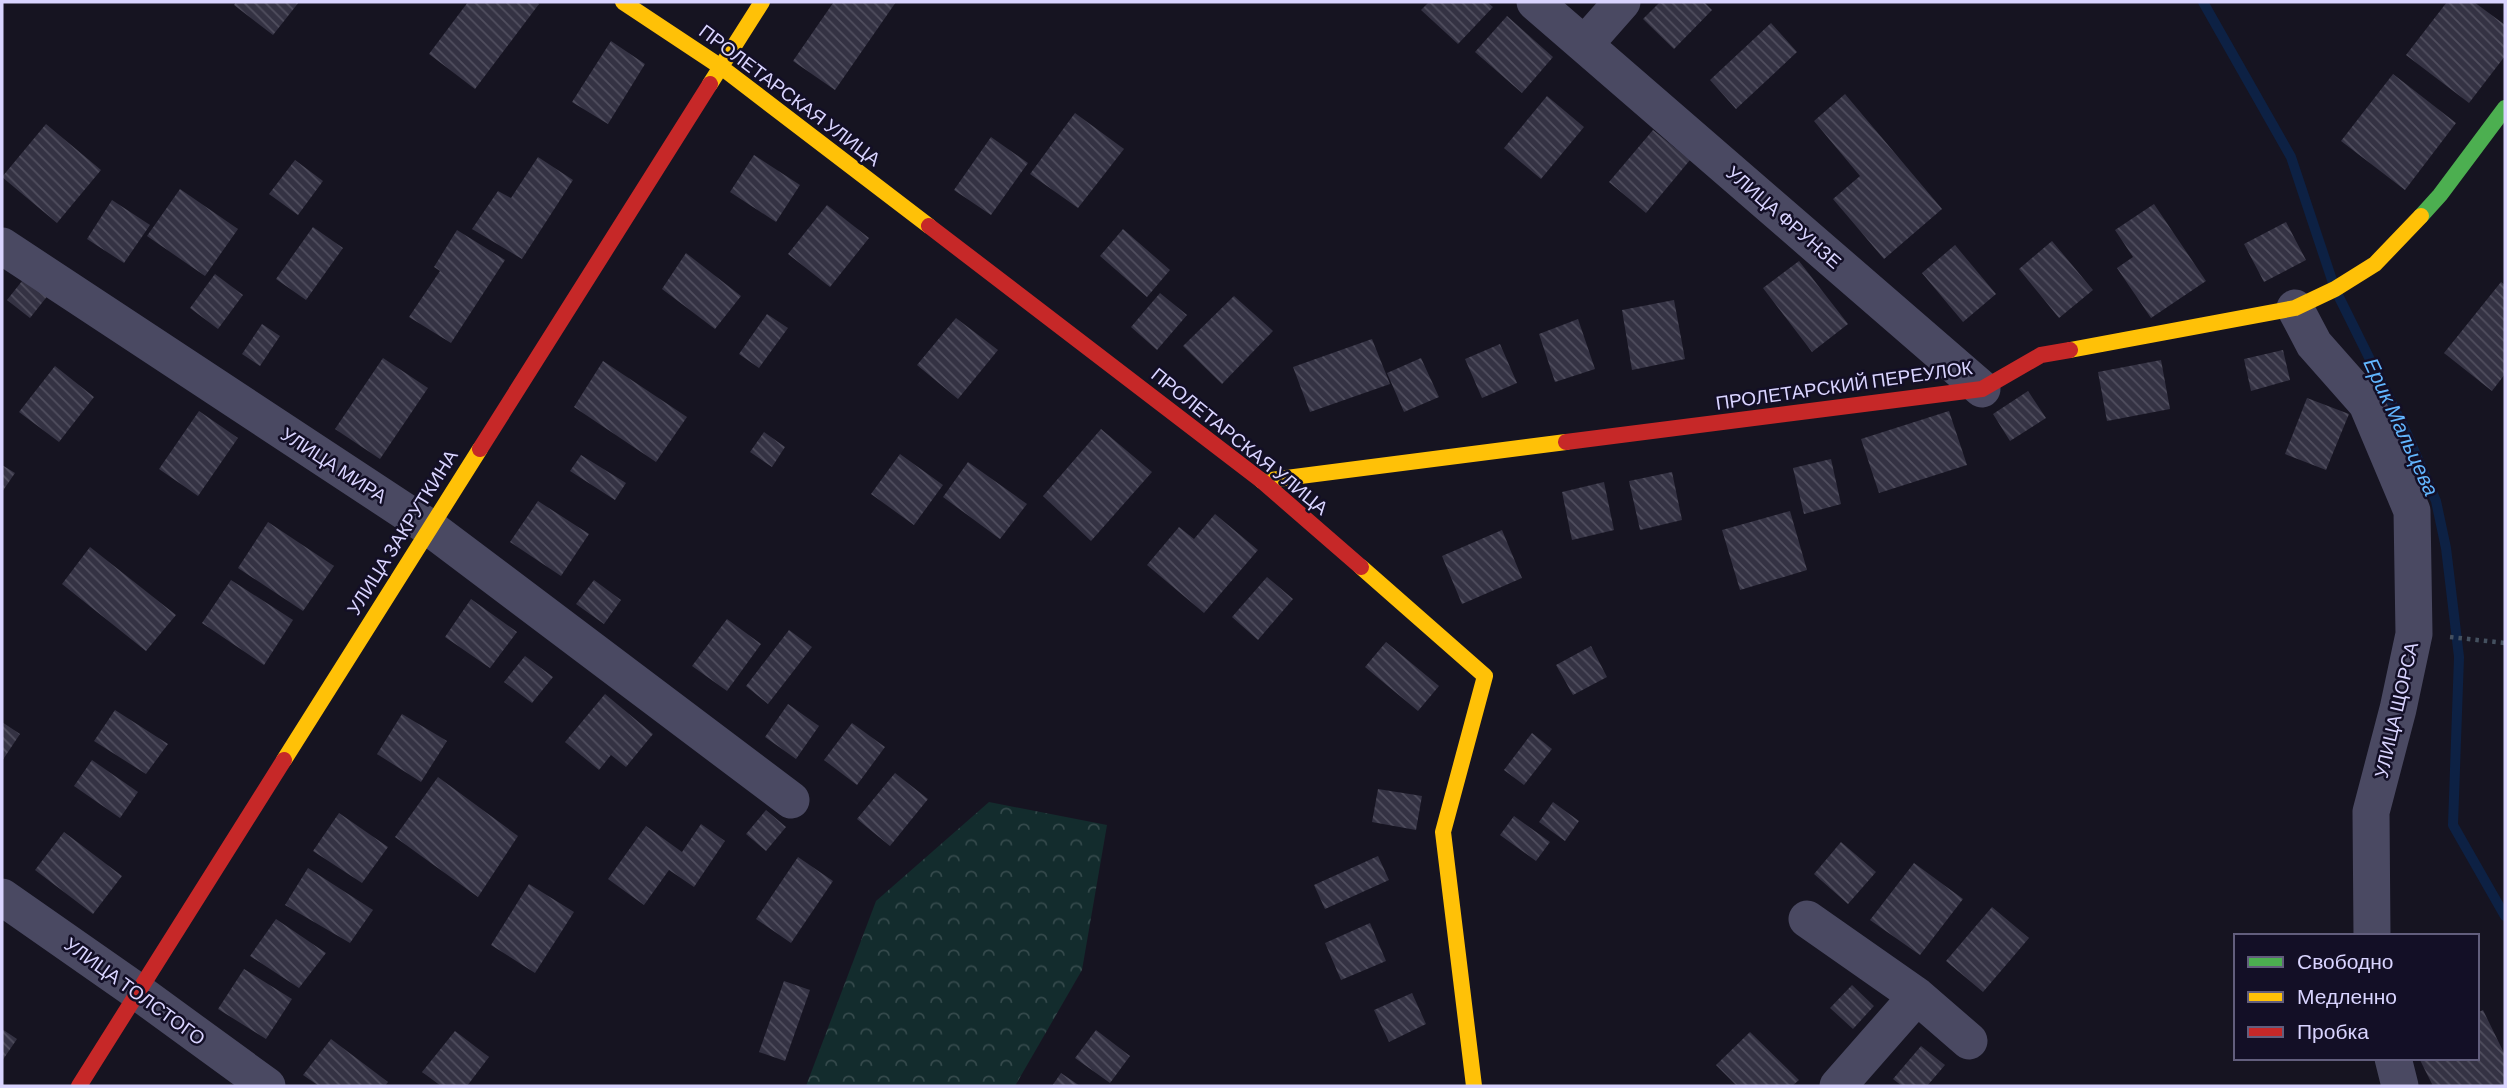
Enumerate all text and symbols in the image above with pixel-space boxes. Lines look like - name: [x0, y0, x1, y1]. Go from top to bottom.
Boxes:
- street label: ПРОЛЕТАРСКАЯ УЛИЦА: [695, 19, 886, 170]
- street label: УЛИЦА ФРУНЗЕ: [1722, 160, 1846, 273]
- water label: Ерик Мальцева: [2359, 353, 2445, 499]
- street label: ПРОЛЕТАРСКИЙ ПЕРЕУЛОК: [1714, 355, 1974, 414]
- street label: ПРОЛЕТАРСКАЯ УЛИЦА: [1147, 362, 1334, 519]
- street label: УЛИЦА МИРА: [277, 422, 392, 508]
- street label: УЛИЦА ЗАКРУТКИНА: [341, 445, 462, 619]
- street label: УЛИЦА ЩОРСА: [2369, 639, 2422, 780]
- street label: УЛИЦА ТОЛСТОГО: [60, 932, 210, 1049]
- legend: [2234, 934, 2479, 1060]
- text: Свободно: [2297, 948, 2394, 973]
- text: Медленно: [2297, 983, 2397, 1008]
- text: Пробка: [2297, 1018, 2369, 1043]

